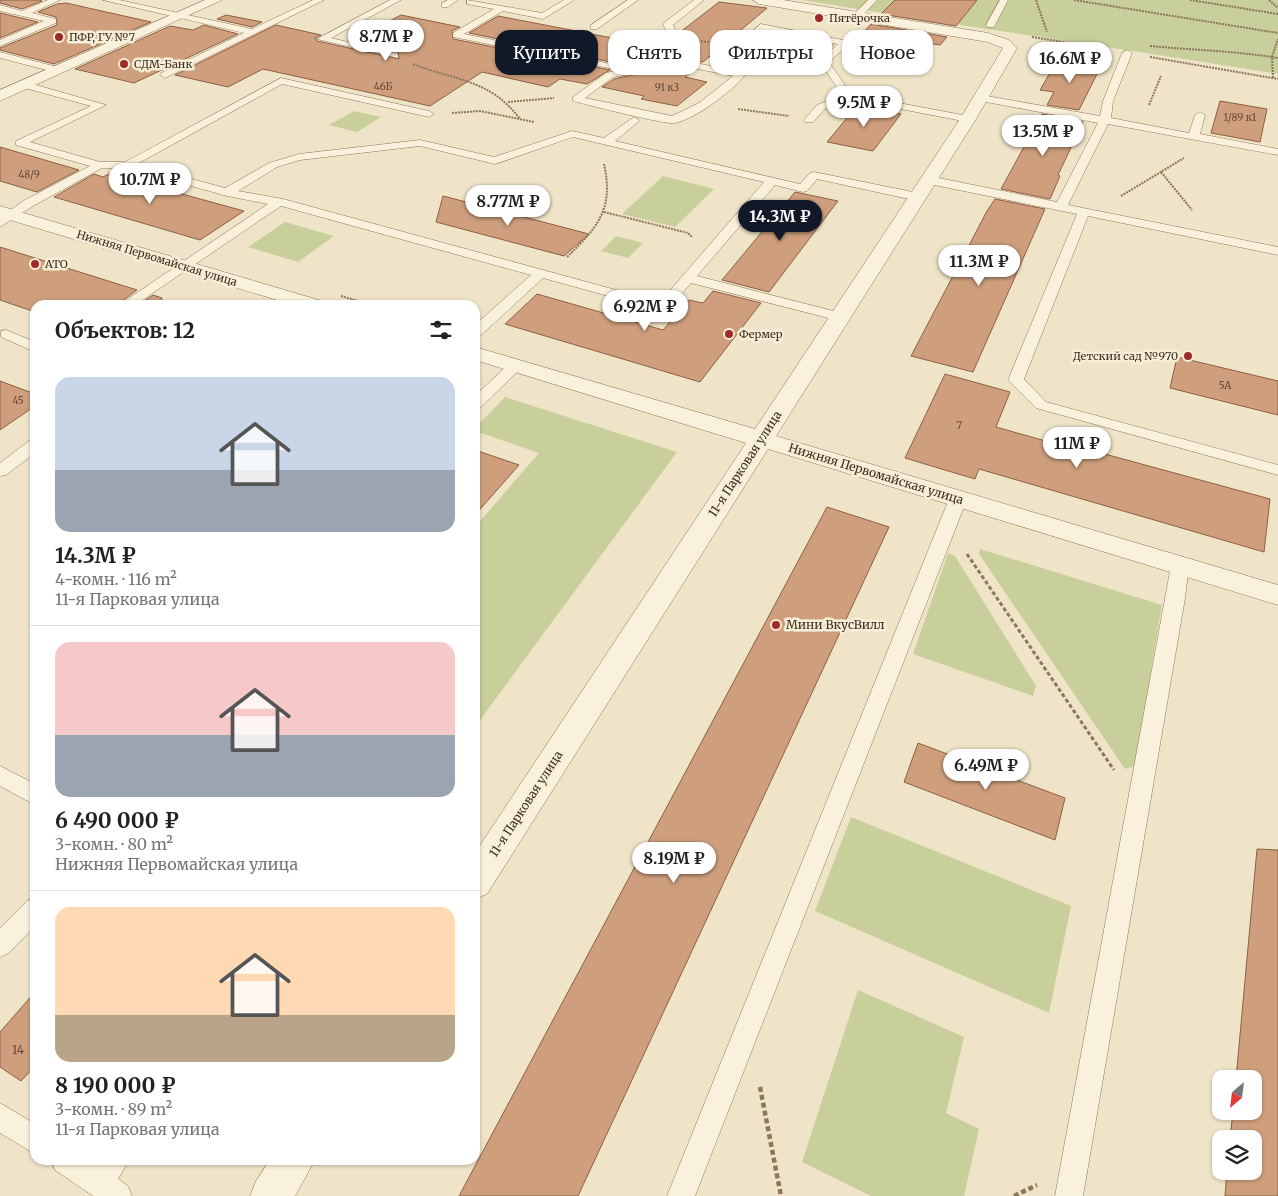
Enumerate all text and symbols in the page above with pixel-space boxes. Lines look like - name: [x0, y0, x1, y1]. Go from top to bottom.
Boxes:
- place label: Пятёрочка: [829, 11, 890, 25]
- marker: Пятёрочка: [813, 12, 825, 24]
- pin: 8.7M ₽: [345, 20, 427, 62]
- text: 8.7M ₽: [359, 26, 413, 46]
- place label: ПФР, ГУ №7: [69, 30, 135, 44]
- chip: Купить: [495, 30, 598, 75]
- chip: Снять: [608, 30, 700, 75]
- chip: Фильтры: [710, 30, 832, 75]
- chip: Новое: [842, 30, 933, 75]
- marker: ПФР, ГУ №7: [53, 31, 65, 43]
- pin: 16.6M ₽: [1024, 42, 1116, 84]
- text: 16.6M ₽: [1039, 48, 1101, 68]
- place label: СДМ-Банк: [134, 57, 192, 71]
- marker: СДМ-Банк: [118, 58, 130, 70]
- house number: 46Б: [374, 80, 392, 93]
- house number: 91 к3: [655, 81, 680, 94]
- pin: 9.5M ₽: [823, 86, 905, 128]
- text: 9.5M ₽: [837, 92, 891, 112]
- house number: 1/89 к1: [1224, 111, 1257, 124]
- pin: 13.5M ₽: [997, 114, 1089, 157]
- text: 13.5M ₽: [1013, 121, 1073, 141]
- pin: 10.7M ₽: [104, 162, 196, 205]
- house number: 48/9: [18, 168, 40, 181]
- text: 10.7M ₽: [120, 169, 180, 189]
- pin: 8.77M ₽: [462, 184, 554, 227]
- text: 8.77M ₽: [476, 191, 540, 211]
- pin: 14.3M ₽: [734, 200, 826, 242]
- text: 14.3M ₽: [749, 206, 811, 226]
- street label: Нижняя Первомайская улица: [75, 227, 239, 289]
- pin: 11.3M ₽: [933, 244, 1025, 287]
- text: 11.3M ₽: [949, 251, 1009, 271]
- place label: АТО: [44, 257, 68, 271]
- marker: АТО: [29, 258, 41, 270]
- pin: 6.92M ₽: [599, 290, 691, 332]
- text: 6.92M ₽: [613, 296, 677, 316]
- icon: filters: [427, 316, 455, 344]
- text: Объектов: 12: [55, 317, 195, 344]
- place label: Фермер: [739, 327, 783, 341]
- marker: Фермер: [723, 328, 735, 340]
- place label: Детский сад №970: [1073, 349, 1178, 363]
- marker: Детский сад №970: [1182, 350, 1194, 362]
- house number: 5А: [1219, 379, 1232, 392]
- house number: 45: [12, 394, 24, 407]
- street label: 11-я Парковая улица: [705, 407, 785, 520]
- icon: home: [210, 409, 300, 499]
- house number: 7: [956, 419, 962, 432]
- pin: 11M ₽: [1042, 426, 1112, 469]
- text: 11M ₽: [1054, 433, 1100, 453]
- street label: Нижняя Первомайская улица: [787, 440, 966, 507]
- text: 14.3M ₽: [55, 542, 136, 569]
- text: 4-комн. · 116 m²: [55, 569, 177, 589]
- text: 11-я Парковая улица: [55, 589, 220, 609]
- place label: Мини ВкусВилл: [786, 617, 885, 632]
- marker: Мини ВкусВилл: [770, 619, 782, 631]
- icon: home: [210, 675, 300, 765]
- street label: 11-я Парковая улица: [486, 747, 566, 860]
- pin: 6.49M ₽: [940, 748, 1032, 791]
- text: 6.49M ₽: [954, 755, 1018, 775]
- text: 6 490 000 ₽: [55, 807, 179, 834]
- text: 3-комн. · 80 m²: [55, 834, 173, 854]
- pin: 8.19M ₽: [628, 842, 720, 884]
- text: 8.19M ₽: [643, 848, 705, 868]
- text: Нижняя Первомайская улица: [55, 854, 298, 874]
- icon: home: [210, 940, 300, 1030]
- house number: 14: [12, 1042, 25, 1057]
- north arrow: [1212, 1070, 1262, 1120]
- map controls: [1212, 1070, 1262, 1180]
- text: 8 190 000 ₽: [55, 1072, 176, 1099]
- text: 3-комн. · 89 m²: [55, 1099, 172, 1119]
- text: 11-я Парковая улица: [55, 1119, 220, 1139]
- button: layers: [1212, 1130, 1262, 1180]

